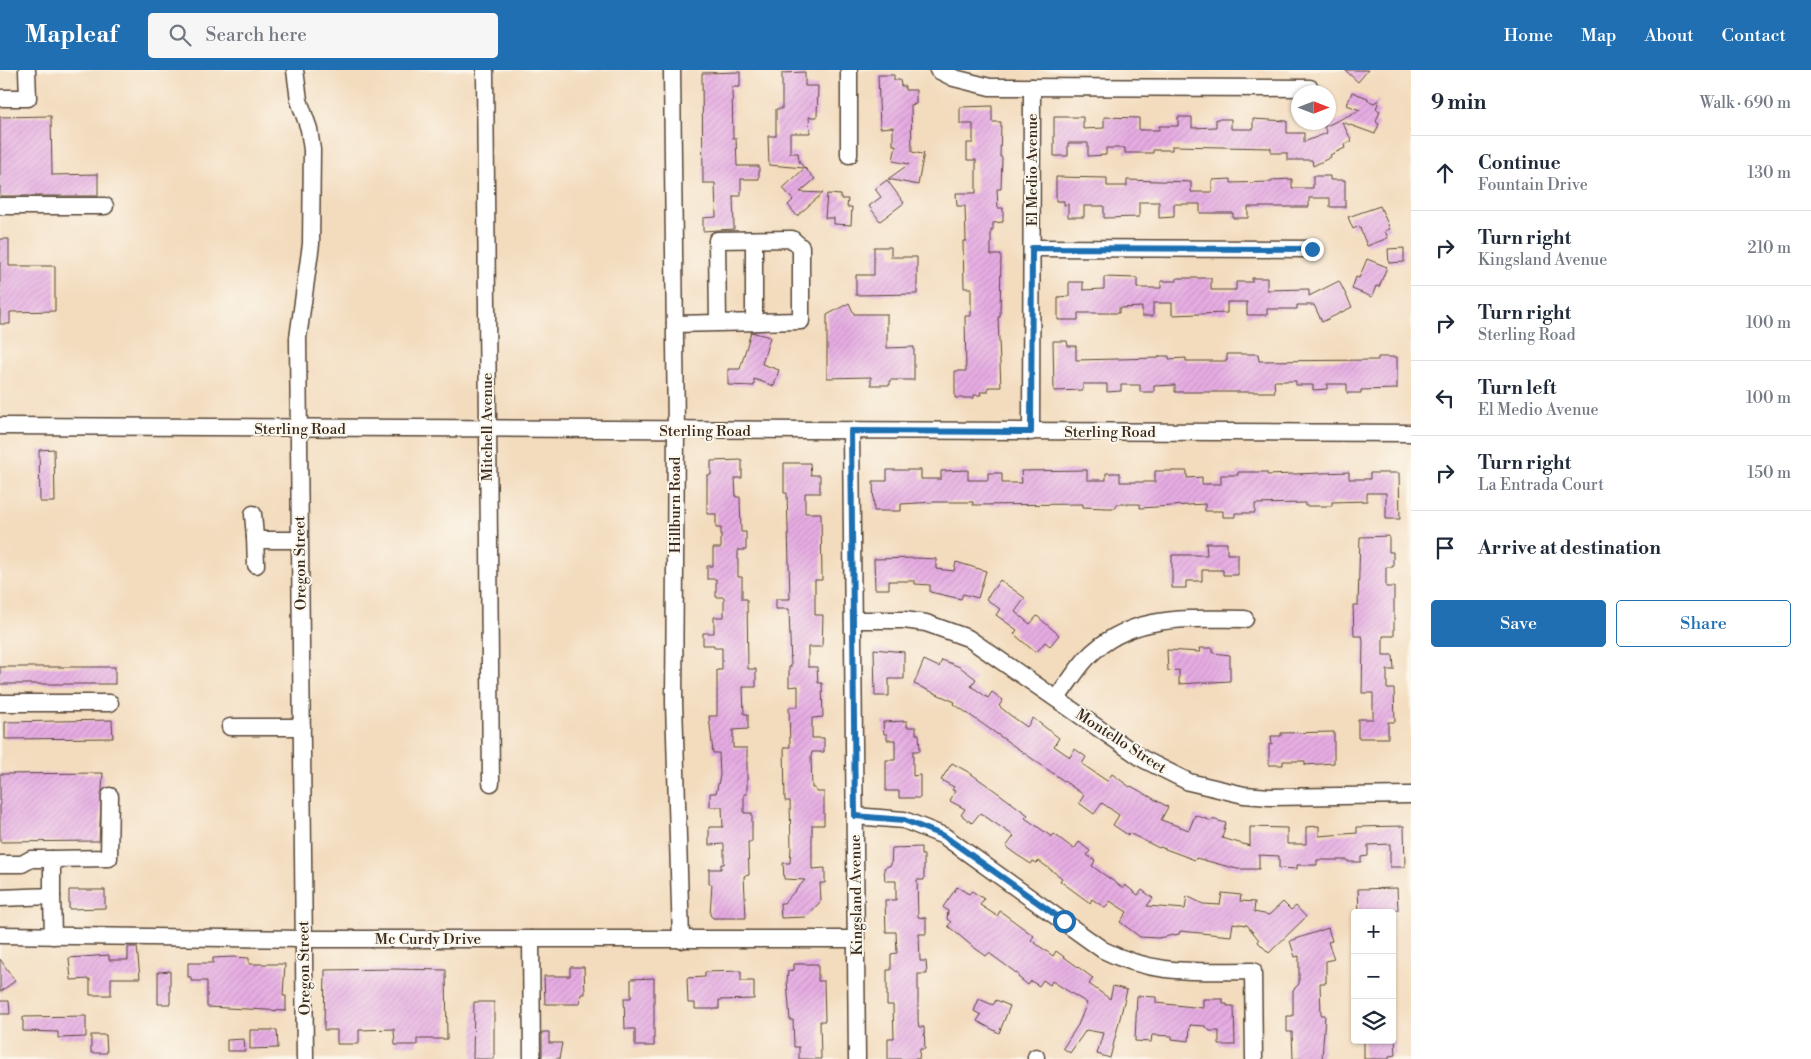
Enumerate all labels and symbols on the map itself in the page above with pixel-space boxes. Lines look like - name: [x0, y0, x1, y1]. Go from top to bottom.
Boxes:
- north arrow: [1291, 85, 1336, 130]
- street label: El Medio Avenue: [1023, 113, 1042, 227]
- route end: [1301, 238, 1324, 261]
- street label: Mitchell Avenue: [478, 373, 497, 481]
- street label: Sterling Road: [254, 420, 346, 439]
- street label: Sterling Road: [659, 422, 751, 441]
- street label: Sterling Road: [1064, 423, 1156, 442]
- street label: Hillburn Road: [666, 456, 685, 553]
- street label: Oregon Street: [290, 515, 311, 610]
- street label: Montello Street: [1072, 705, 1170, 778]
- street label: Kingsland Avenue: [846, 834, 867, 956]
- route start: [1053, 910, 1076, 933]
- street label: Oregon Street: [294, 920, 315, 1015]
- street label: Mc Curdy Drive: [375, 930, 481, 949]

